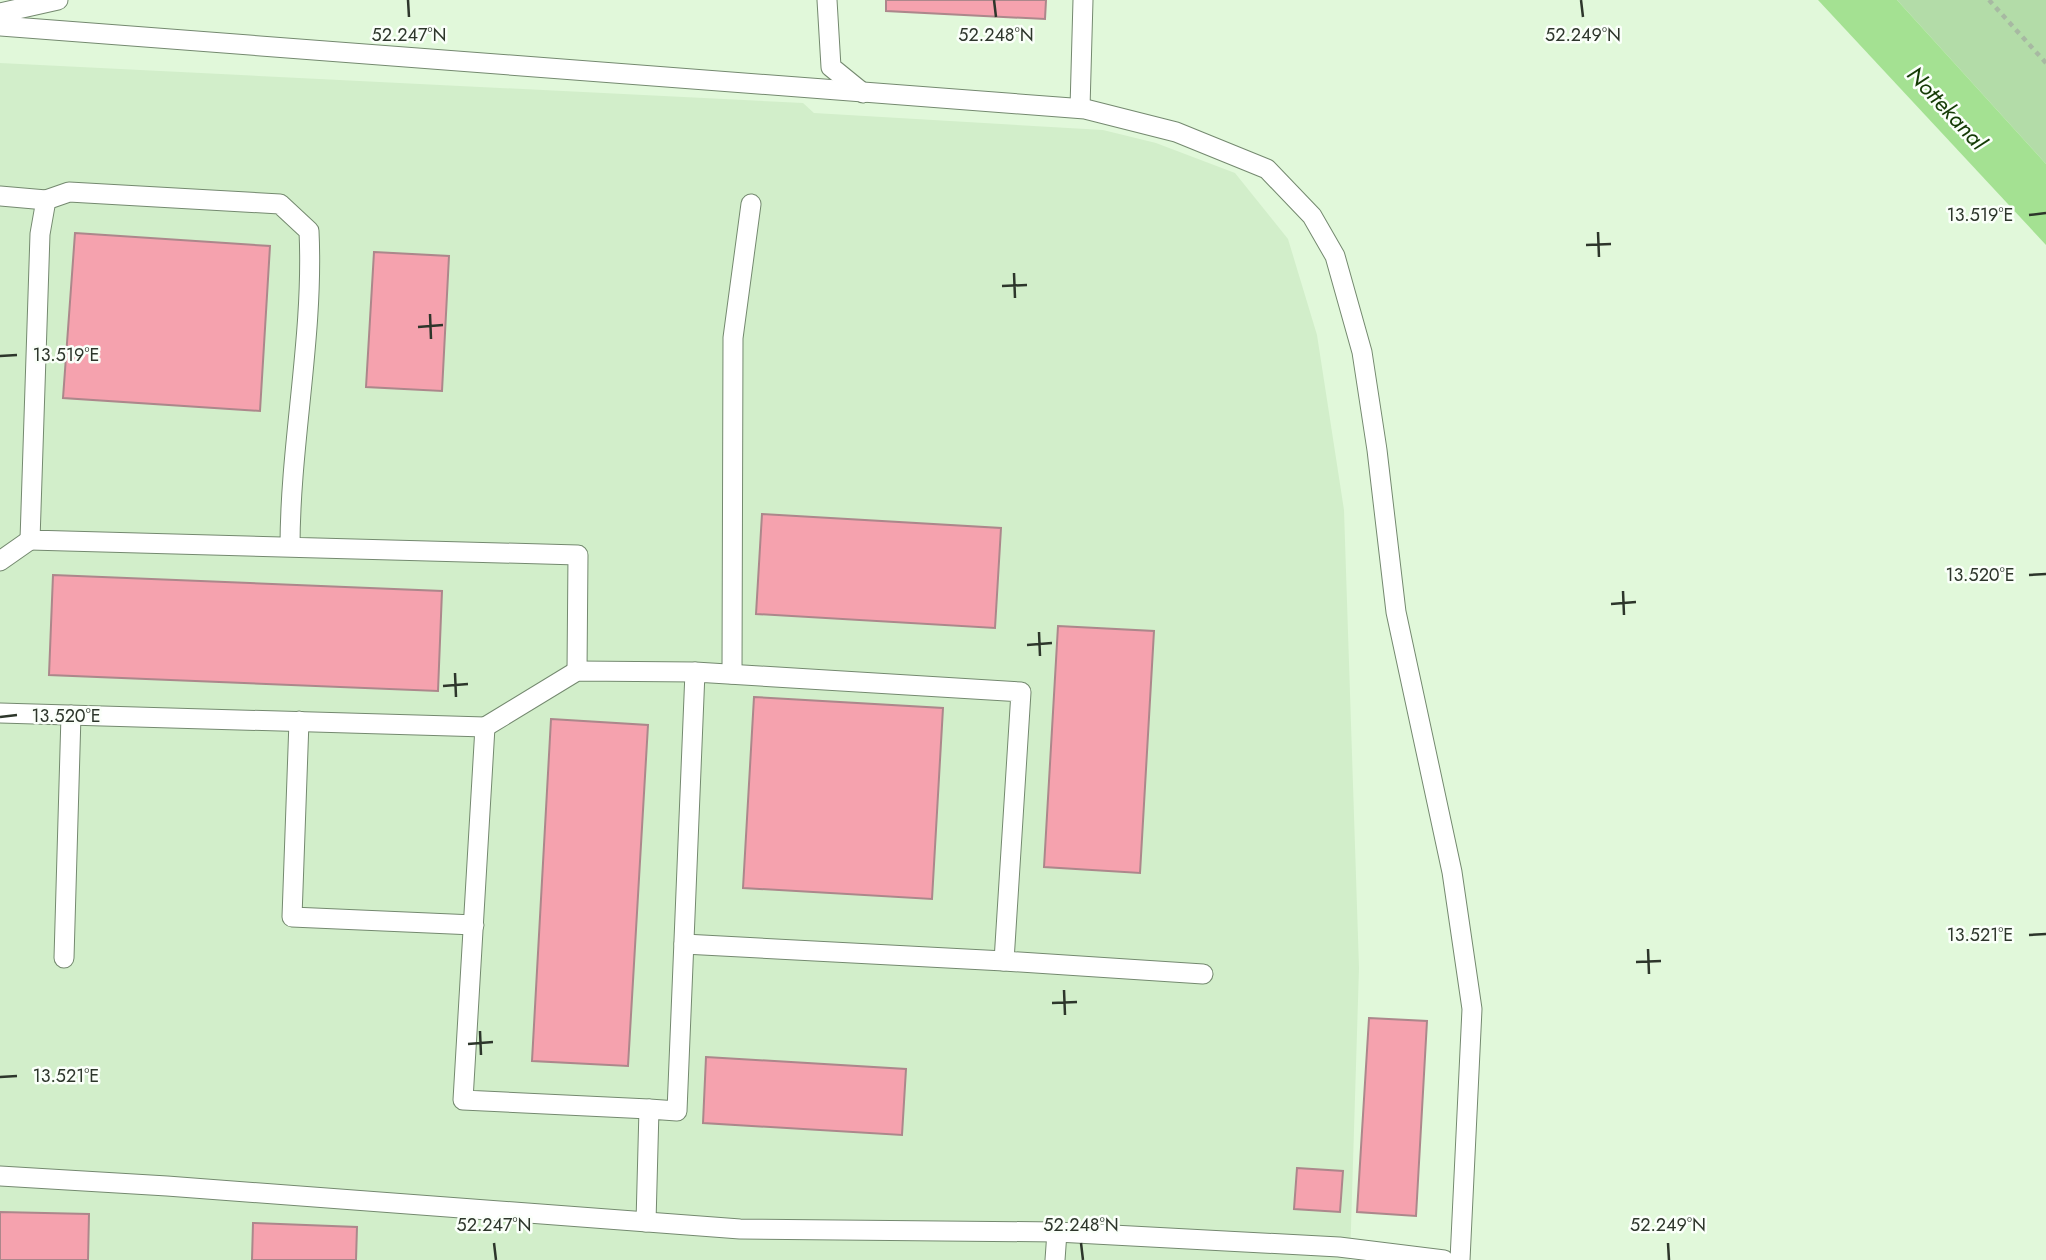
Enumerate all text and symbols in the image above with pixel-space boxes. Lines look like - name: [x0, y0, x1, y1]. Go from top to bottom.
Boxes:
- text: 52.247°N: [372, 22, 446, 48]
- text: 52.248°N: [958, 22, 1034, 48]
- text: 52.249°N: [1545, 22, 1621, 48]
- water label: Nottekanal: [1899, 58, 1995, 158]
- text: 13.519°E: [1947, 202, 2013, 228]
- text: 13.519°E: [33, 342, 99, 368]
- text: 13.520°E: [1945, 562, 2015, 588]
- text: 13.520°E: [31, 703, 101, 729]
- text: 13.521°E: [1947, 922, 2013, 948]
- text: 13.521°E: [33, 1063, 99, 1089]
- text: 52.247°N: [457, 1212, 531, 1238]
- text: 52.248°N: [1043, 1212, 1119, 1238]
- text: 52.249°N: [1630, 1212, 1706, 1238]

